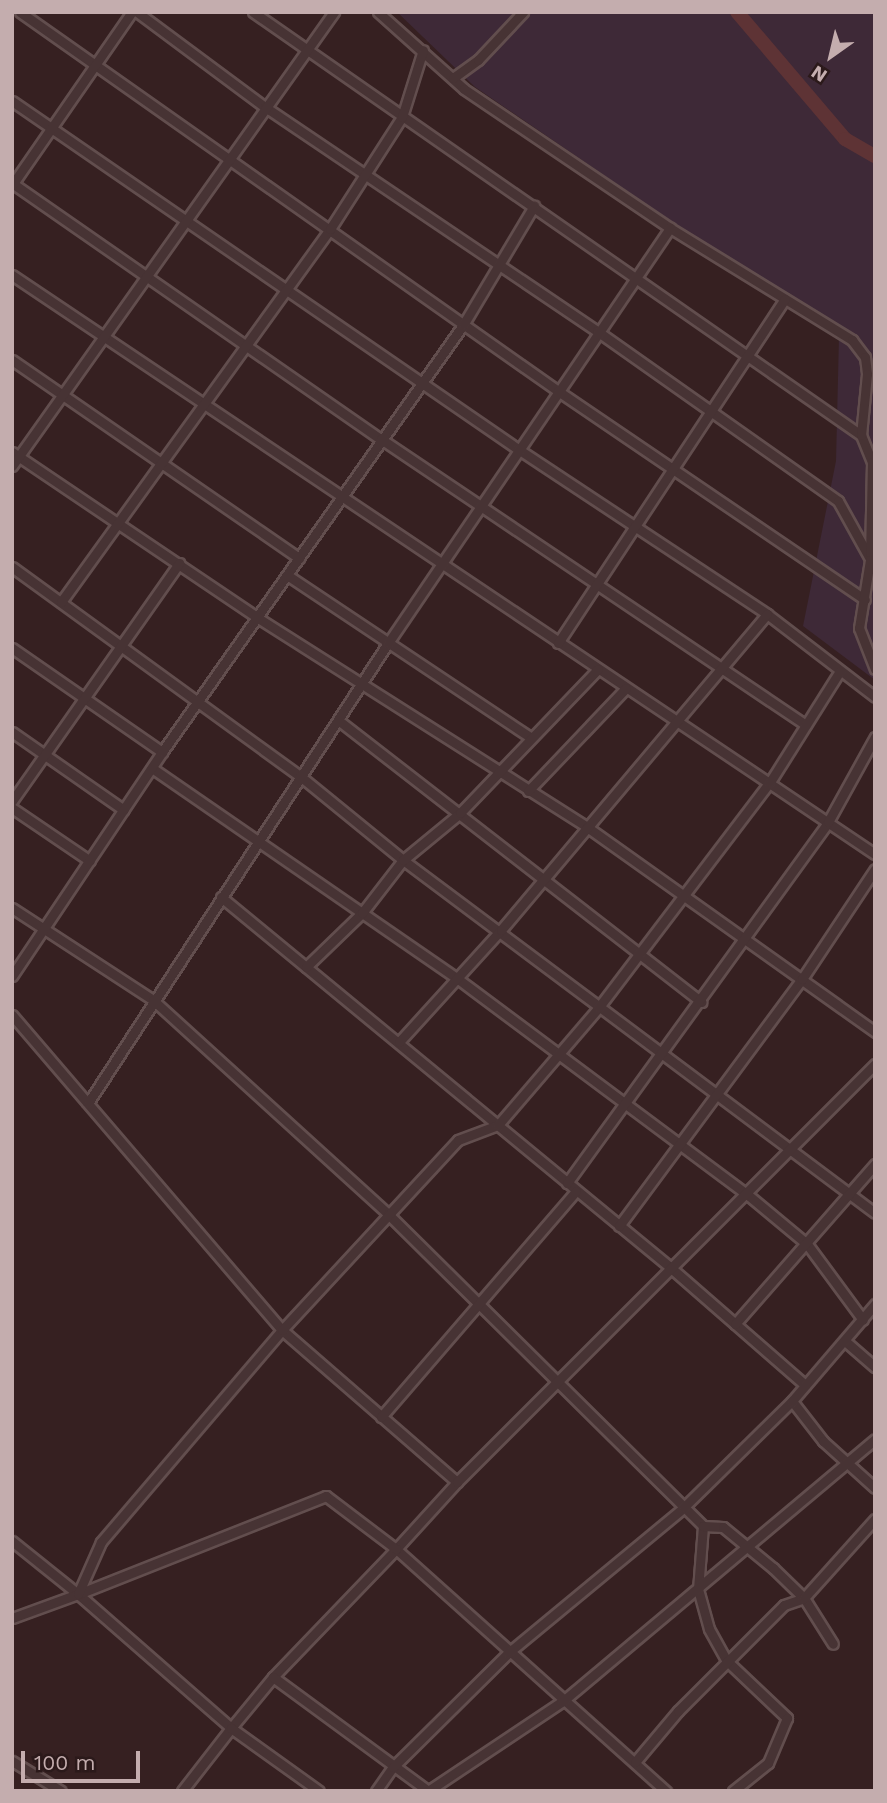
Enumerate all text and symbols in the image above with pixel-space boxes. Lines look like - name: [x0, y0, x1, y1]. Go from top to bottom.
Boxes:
- north arrow: [796, 21, 866, 91]
- text: N: [807, 60, 831, 87]
- scale bar: [24, 1736, 144, 1780]
- text: 100 m: [34, 1750, 96, 1775]

